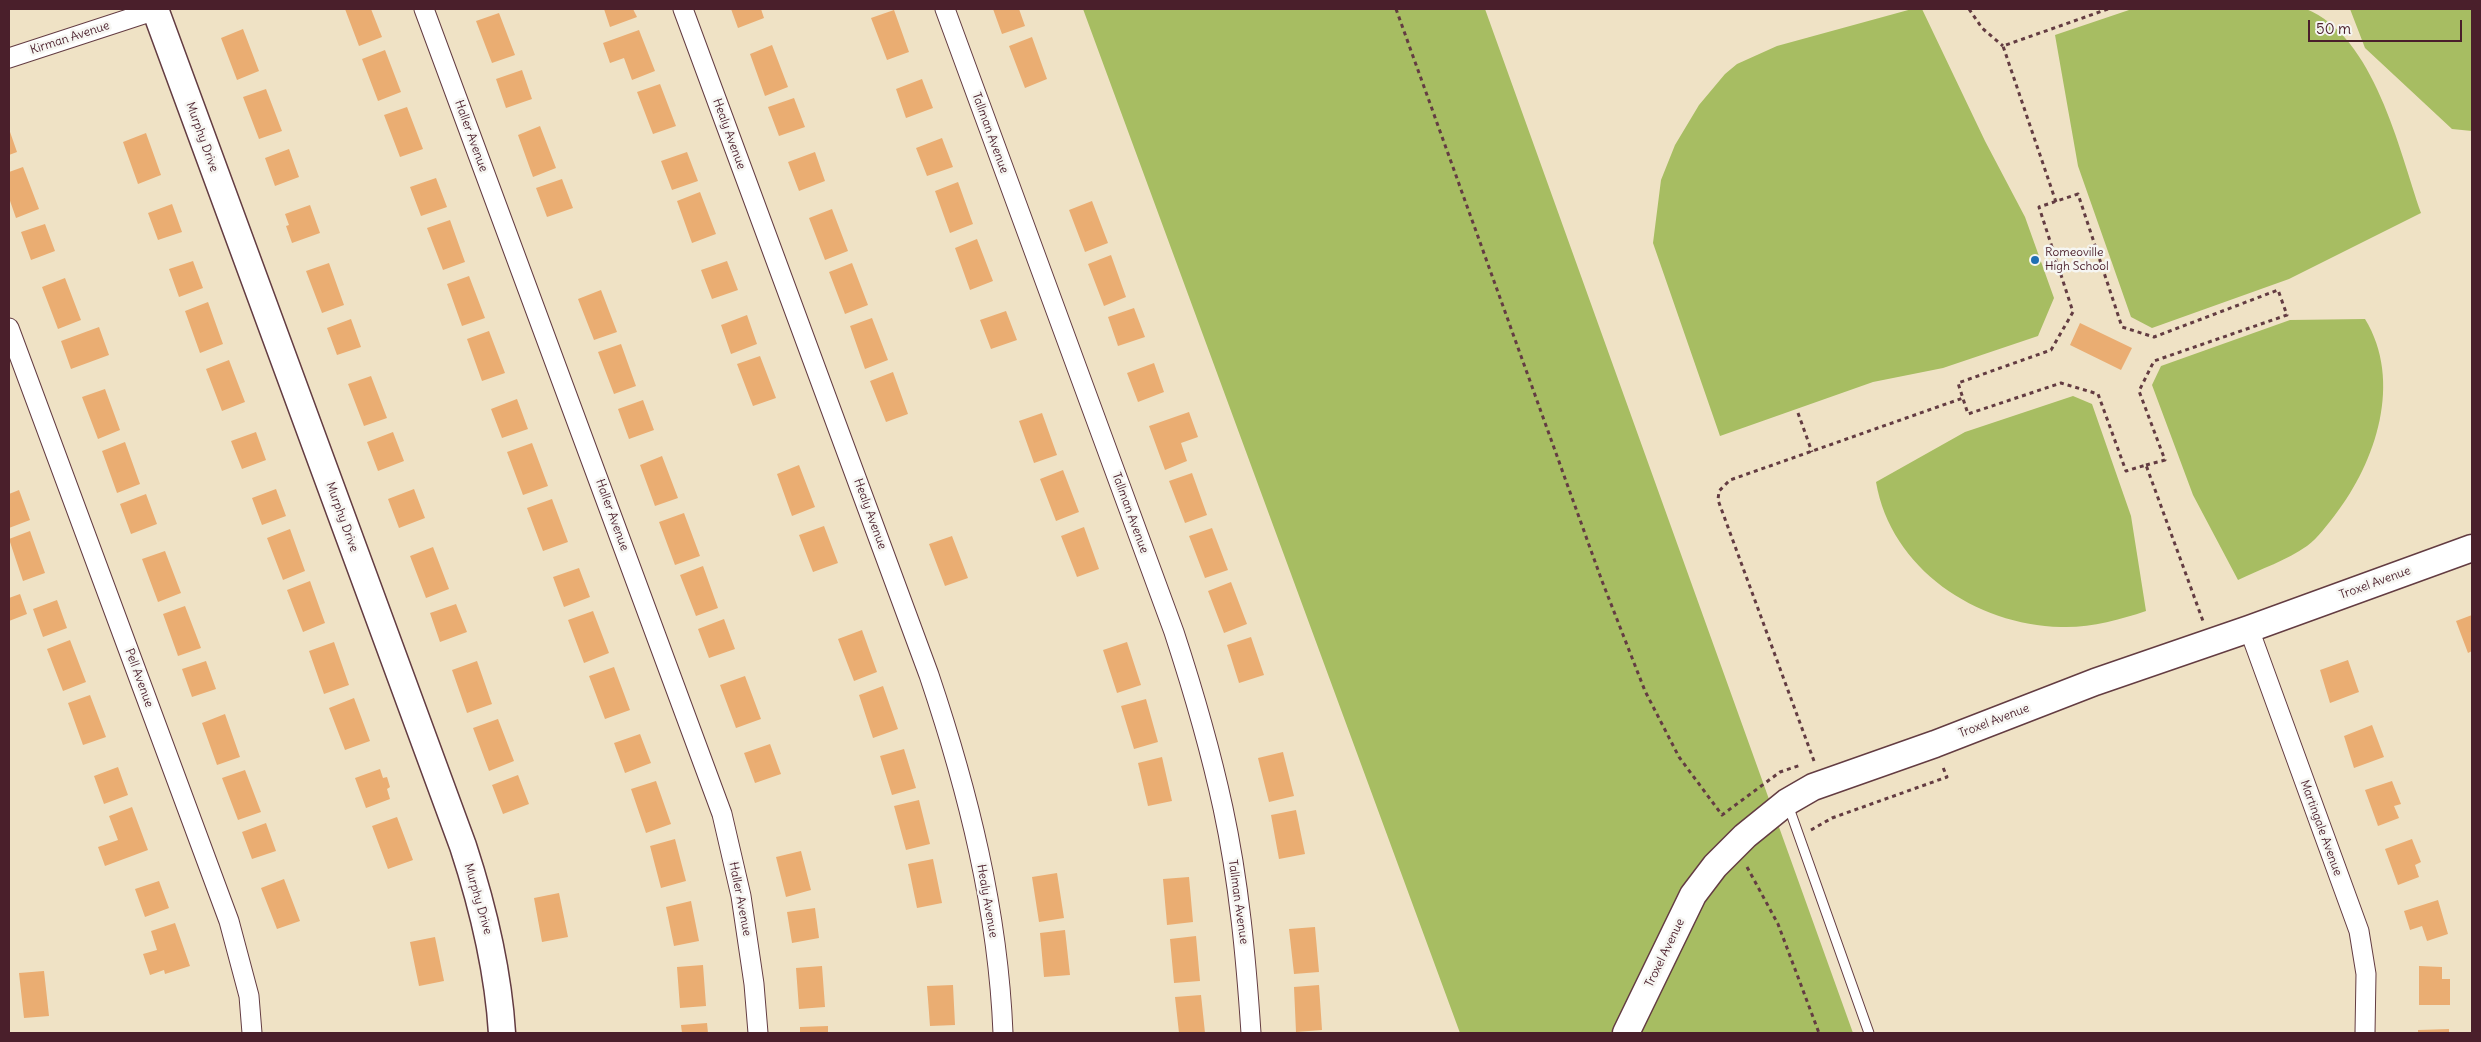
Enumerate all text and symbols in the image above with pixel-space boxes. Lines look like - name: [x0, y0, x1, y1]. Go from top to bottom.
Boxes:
- scale bar: [2311, 10, 2465, 42]
- street label: Kirman Avenue: [29, 18, 111, 58]
- text: 50 m: [2316, 19, 2351, 38]
- street label: Tallman Avenue: [969, 91, 1011, 175]
- street label: Healy Avenue: [710, 97, 748, 171]
- street label: Haller Avenue: [451, 98, 491, 174]
- street label: Murphy Drive: [183, 100, 221, 174]
- place label: Romeoville High School: [2045, 246, 2109, 274]
- marker: Romeoville High School: [2029, 254, 2041, 266]
- street label: Tallman Avenue: [1109, 471, 1151, 555]
- street label: Haller Avenue: [592, 477, 632, 553]
- street label: Healy Avenue: [851, 477, 889, 551]
- street label: Murphy Drive: [323, 480, 361, 554]
- street label: Troxel Avenue: [2337, 563, 2413, 603]
- street label: Pell Avenue: [122, 647, 156, 709]
- street label: Troxel Avenue: [1957, 701, 2031, 741]
- street label: Martingale Avenue: [2297, 778, 2345, 878]
- street label: Tallman Avenue: [1225, 859, 1251, 945]
- street label: Haller Avenue: [726, 861, 754, 937]
- street label: Murphy Drive: [461, 862, 495, 936]
- street label: Healy Avenue: [973, 863, 1001, 939]
- street label: Troxel Avenue: [1642, 916, 1688, 990]

